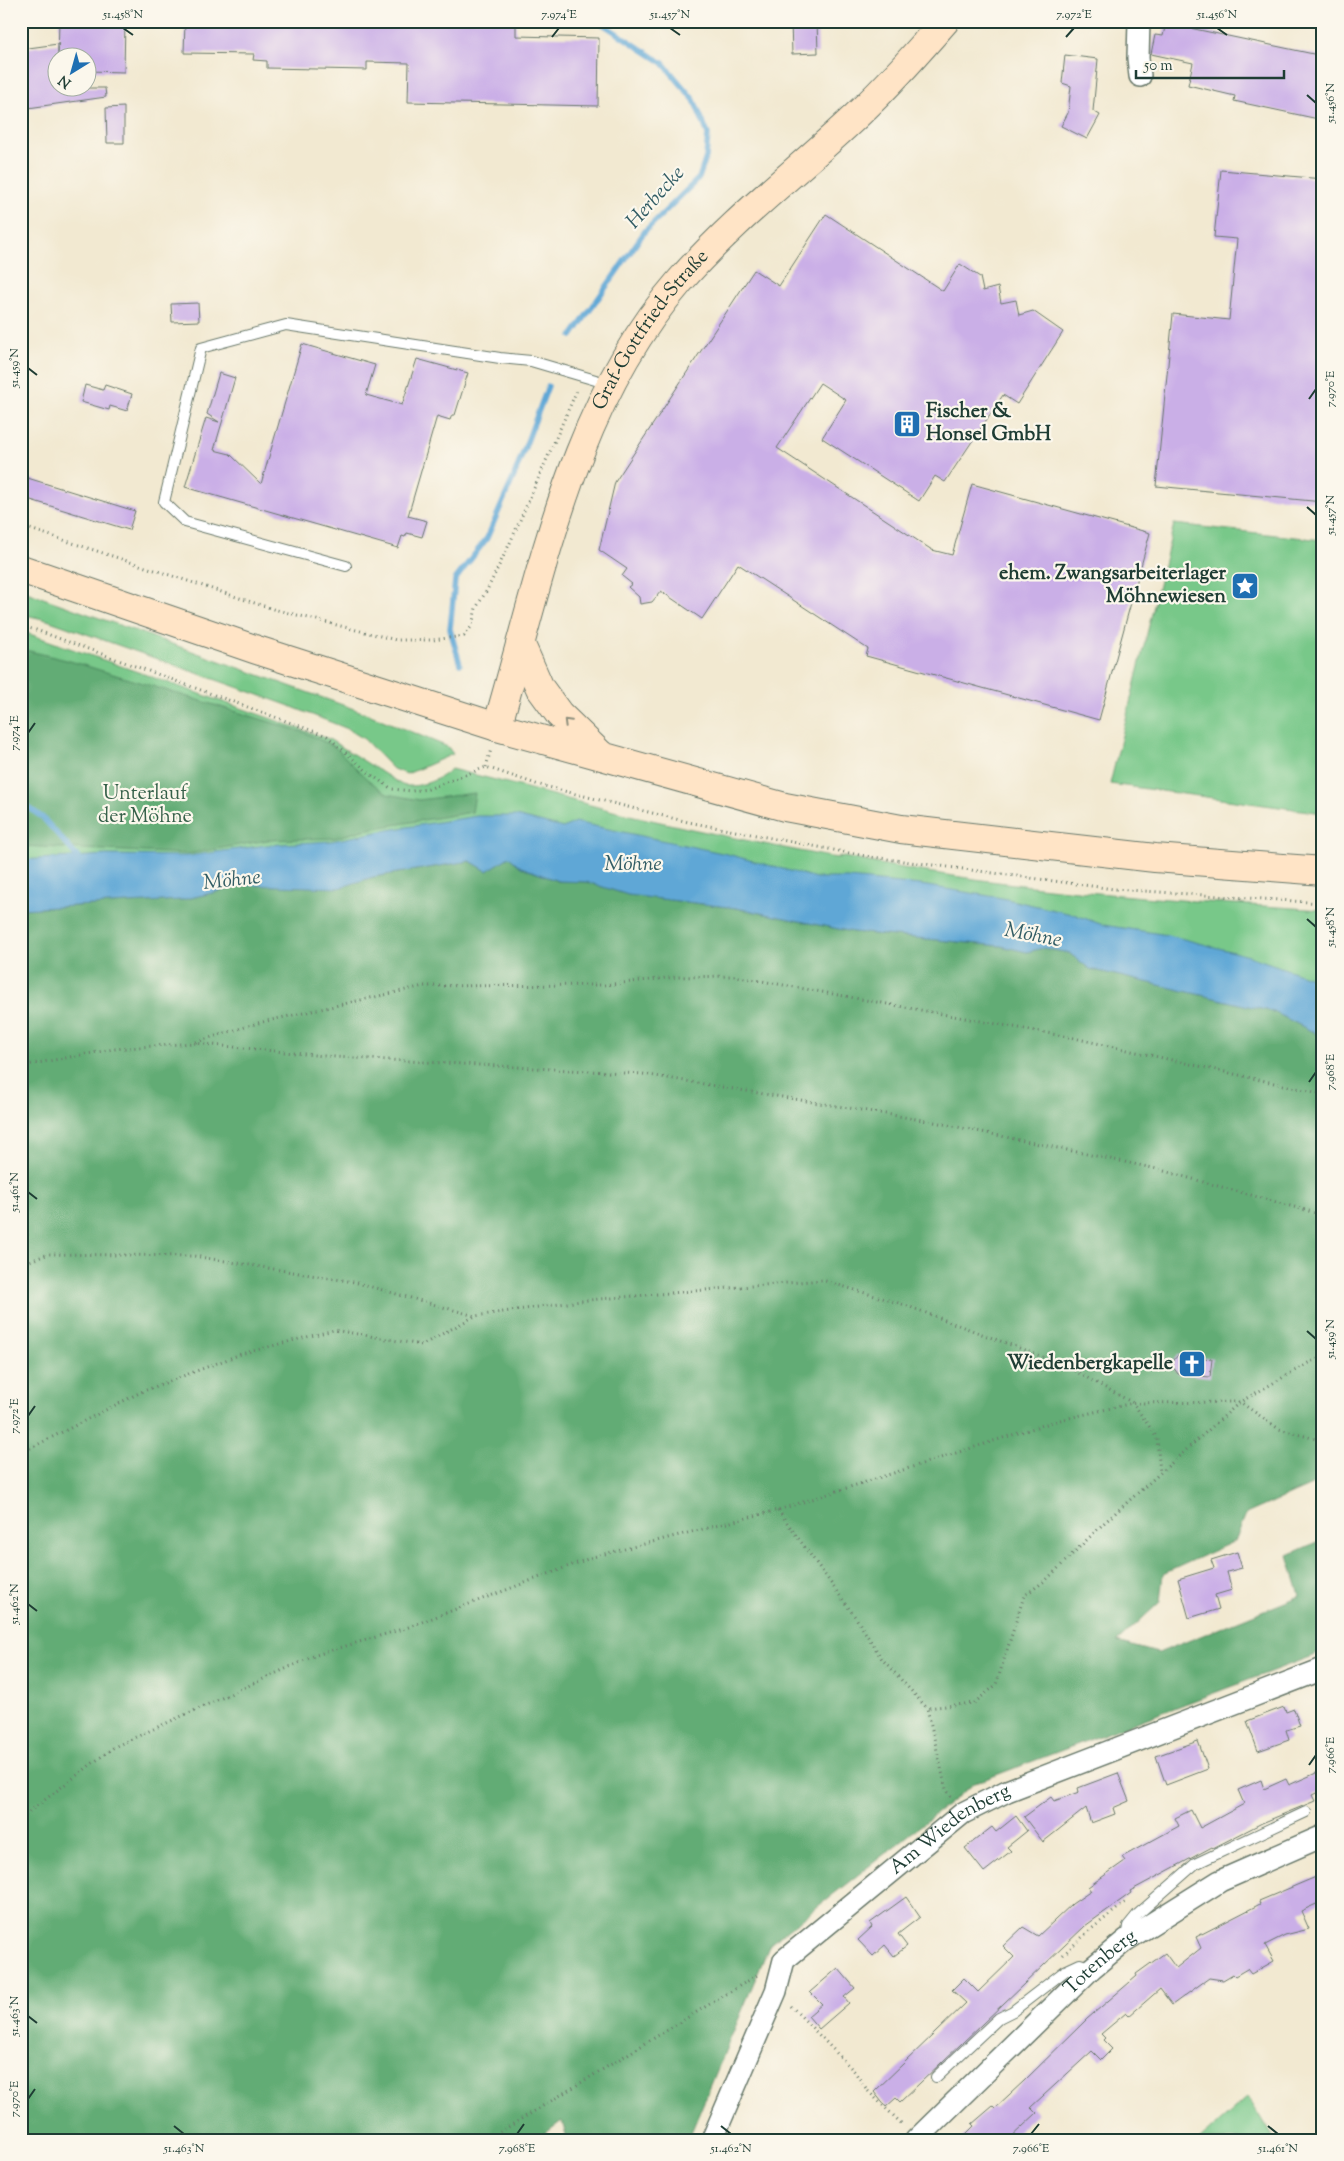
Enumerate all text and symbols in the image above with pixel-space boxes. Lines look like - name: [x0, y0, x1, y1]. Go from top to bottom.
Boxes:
- text: 51.458°N: [102, 6, 143, 24]
- text: 7.974°E: [541, 6, 578, 24]
- text: 51.457°N: [649, 6, 690, 24]
- text: 7.972°E: [1056, 6, 1093, 24]
- text: 51.456°N: [1196, 6, 1237, 24]
- north arrow: [48, 48, 98, 98]
- scale bar: [1136, 48, 1284, 80]
- text: 50 m: [1143, 56, 1173, 77]
- text: N: [55, 69, 76, 92]
- text: 51.456°N: [1322, 83, 1340, 124]
- water label: Herbecke: [620, 160, 692, 236]
- street label: Graf-Gottfried-Straße: [585, 243, 716, 415]
- text: 51.459°N: [6, 348, 24, 389]
- text: 7.970°E: [1322, 370, 1340, 407]
- place label: Fischer & Honsel GmbH: [926, 398, 1051, 450]
- building icon: Fischer & Honsel GmbH: [892, 409, 922, 439]
- text: 51.457°N: [1322, 495, 1340, 536]
- place label: ehem. Zwangsarbeiterlager Möhnewiesen: [999, 560, 1226, 612]
- place icon: ehem. Zwangsarbeiterlager Möhnewiesen: [1230, 571, 1260, 601]
- text: 7.974°E: [6, 714, 24, 751]
- one-way arrow: [564, 719, 573, 728]
- park label: Unterlauf der Möhne: [98, 780, 192, 832]
- water label: Möhne: [604, 850, 662, 880]
- water label: Möhne: [202, 863, 262, 899]
- text: 51.458°N: [1322, 907, 1340, 948]
- water label: Möhne: [1002, 916, 1064, 956]
- text: 7.968°E: [1322, 1053, 1340, 1090]
- text: 51.461°N: [6, 1172, 24, 1213]
- text: 51.459°N: [1322, 1319, 1340, 1360]
- church icon: Wiedenbergkapelle: [1177, 1349, 1207, 1379]
- place label: Wiedenbergkapelle: [1007, 1350, 1173, 1379]
- text: 7.972°E: [6, 1397, 24, 1434]
- text: 51.462°N: [6, 1583, 24, 1626]
- text: 7.966°E: [1322, 1736, 1340, 1773]
- street label: Am Wiedenberg: [883, 1777, 1016, 1882]
- street label: Totenberg: [1057, 1922, 1142, 2002]
- text: 51.463°N: [6, 1995, 24, 2037]
- text: 7.970°E: [6, 2080, 24, 2117]
- text: 51.463°N: [163, 2140, 205, 2158]
- text: 7.968°E: [499, 2140, 536, 2158]
- text: 51.462°N: [709, 2140, 752, 2158]
- text: 7.966°E: [1013, 2140, 1050, 2158]
- text: 51.461°N: [1257, 2140, 1298, 2158]

